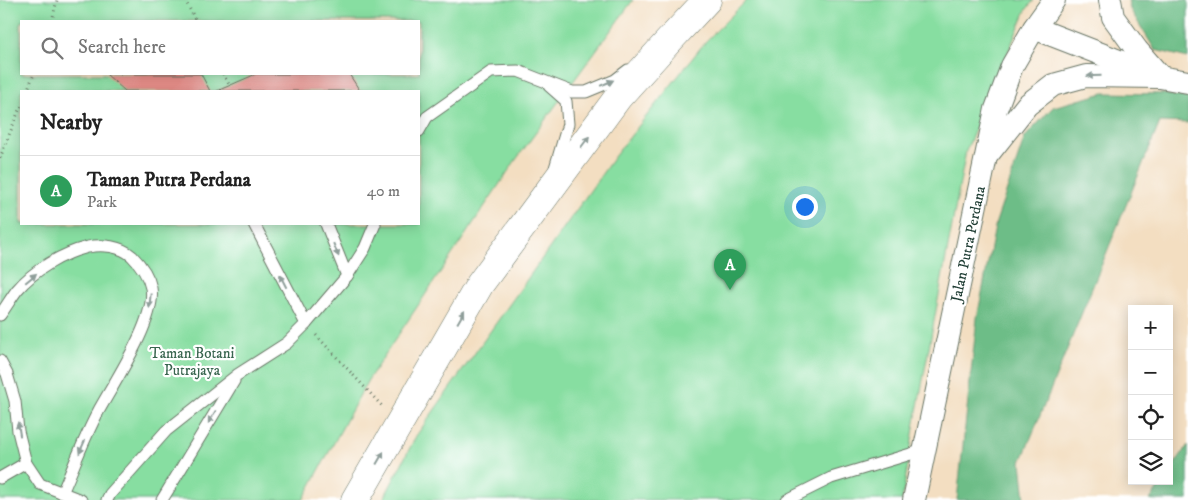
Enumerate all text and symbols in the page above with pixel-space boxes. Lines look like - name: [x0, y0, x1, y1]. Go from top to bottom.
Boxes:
- search box: [20, 20, 420, 75]
- icon: search: [38, 34, 66, 62]
- text: Search here: [78, 36, 166, 59]
- one-way arrow: [1086, 73, 1102, 81]
- one-way arrow: [600, 79, 614, 87]
- text: Nearby: [40, 110, 102, 136]
- one-way arrow: [580, 136, 591, 149]
- text: Taman Putra Perdana: [87, 169, 251, 192]
- text: A: [51, 181, 61, 201]
- text: 40 m: [367, 181, 400, 201]
- street label: Jalan Putra Perdana: [946, 184, 990, 306]
- text: Park: [87, 192, 117, 212]
- your location: [792, 194, 818, 220]
- one-way arrow: [332, 243, 340, 258]
- pin: A: [714, 249, 746, 290]
- one-way arrow: [24, 272, 37, 283]
- one-way arrow: [279, 274, 287, 288]
- one-way arrow: [146, 293, 154, 309]
- map controls: [1128, 305, 1173, 485]
- button: +: [1128, 305, 1173, 350]
- one-way arrow: [457, 310, 465, 324]
- park label: Taman Botani Putrajaya: [150, 344, 235, 380]
- button: −: [1128, 350, 1173, 395]
- button: locate: [1128, 395, 1173, 440]
- one-way arrow: [207, 410, 216, 423]
- one-way arrow: [14, 421, 22, 437]
- one-way arrow: [77, 440, 85, 454]
- button: layers: [1128, 440, 1173, 485]
- one-way arrow: [375, 451, 384, 464]

